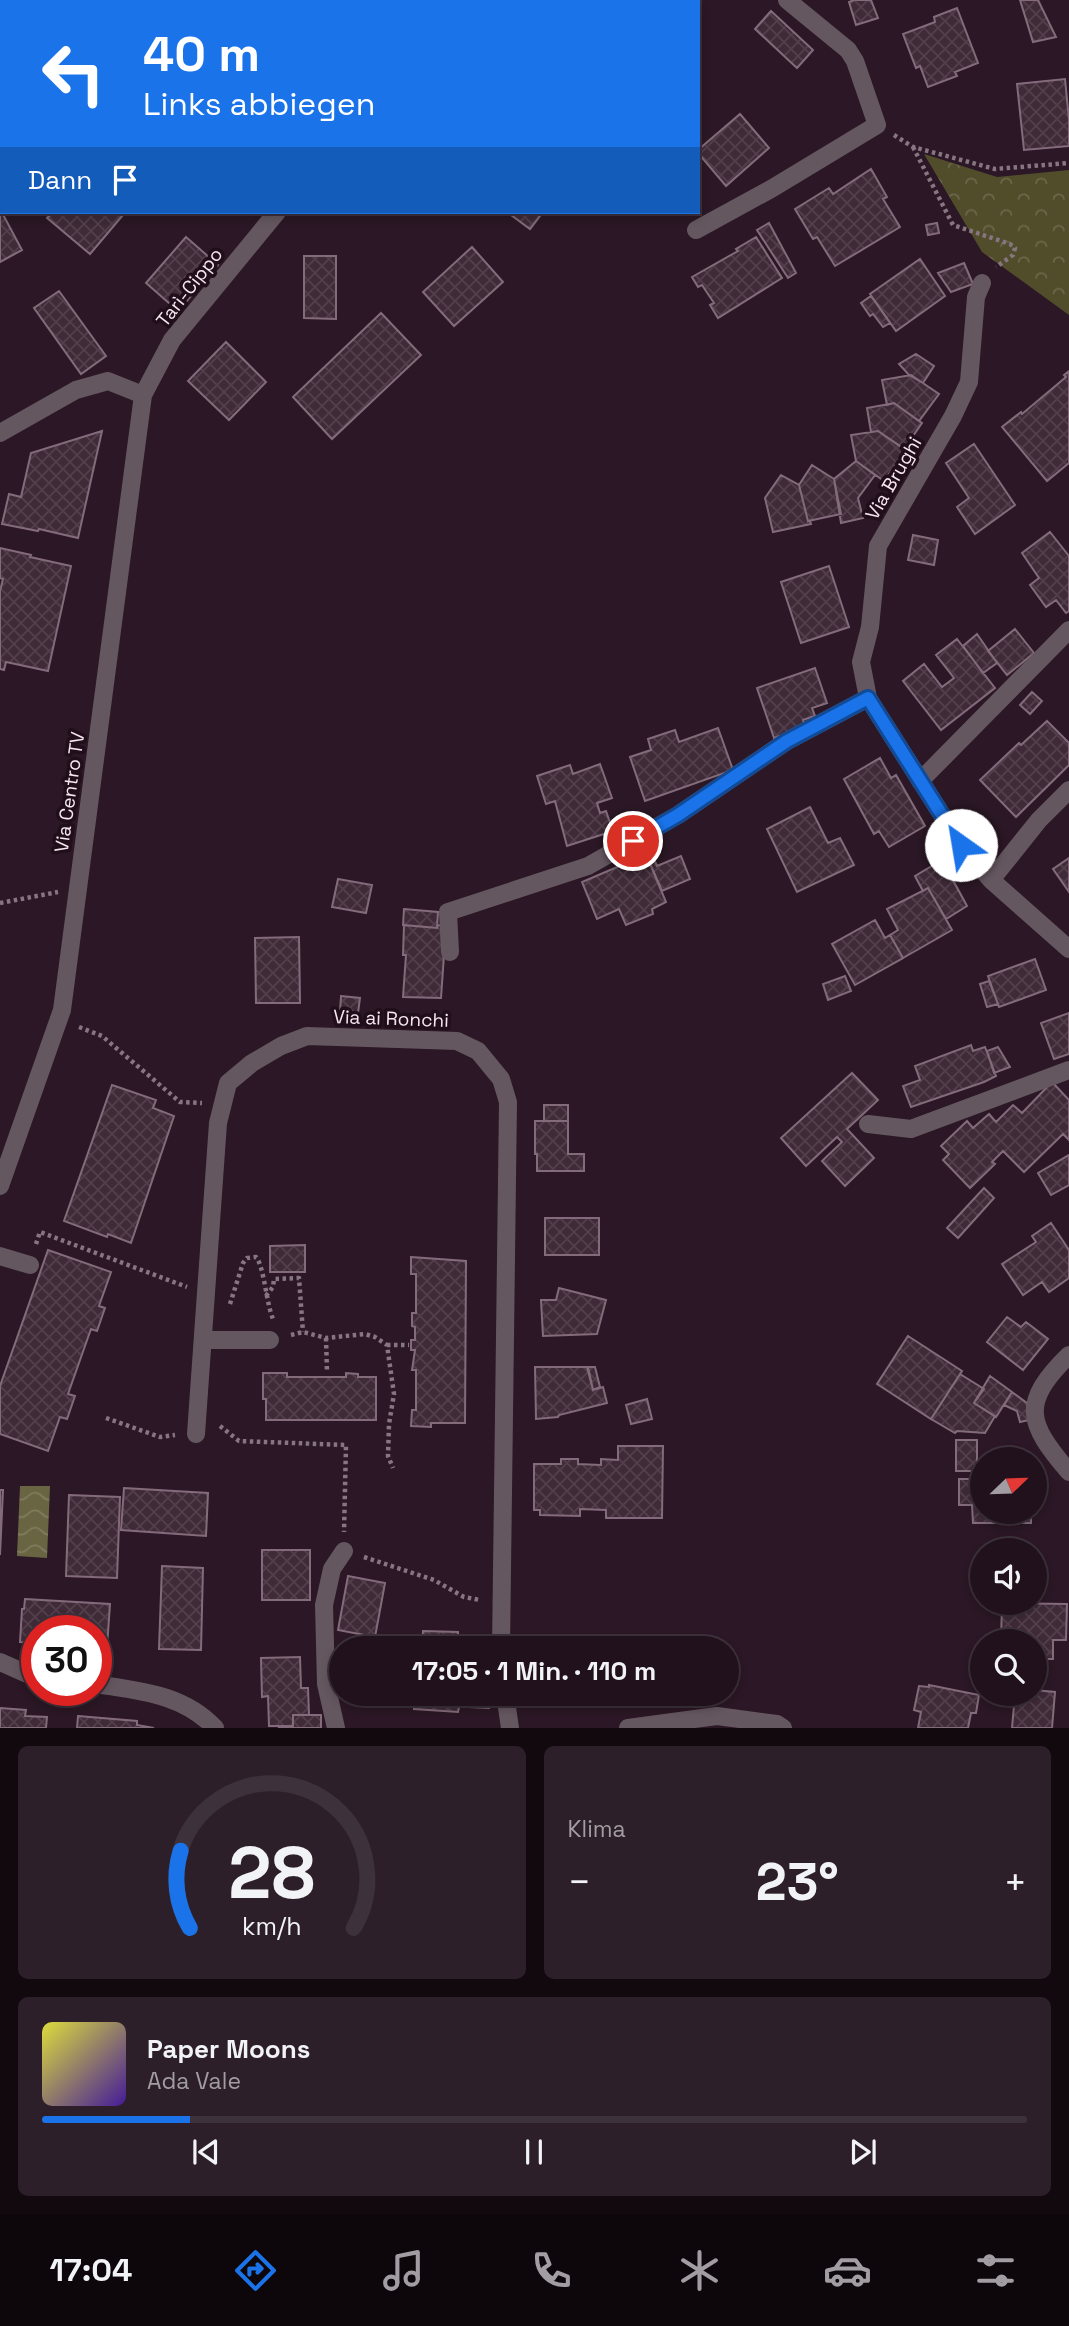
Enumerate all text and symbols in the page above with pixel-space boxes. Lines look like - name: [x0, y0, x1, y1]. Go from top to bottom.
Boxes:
- text: 40 m: [143, 23, 260, 85]
- icon: left: [28, 28, 119, 119]
- text: Links abbiegen: [143, 84, 375, 124]
- icon: arrive: [106, 161, 144, 199]
- text: Dann: [28, 163, 92, 197]
- street label: Tarì-Cippo: [151, 243, 228, 332]
- street label: Via Brughi: [860, 432, 927, 524]
- street label: Via Centro TV: [49, 730, 90, 854]
- position arrow: [924, 808, 998, 882]
- pin: [603, 811, 663, 871]
- icon: arrive: [614, 822, 652, 860]
- street label: Via ai Ronchi: [333, 1004, 449, 1033]
- north arrow: [970, 1447, 1046, 1524]
- map controls: [970, 1447, 1047, 1706]
- button: sound: [970, 1538, 1047, 1615]
- speed limit sign: 30: [21, 1615, 112, 1706]
- button: search: [970, 1629, 1047, 1706]
- text: 17:05 · 1 Min. · 110 m: [412, 1654, 656, 1688]
- text: Klima: [568, 1814, 626, 1844]
- text: 28: [228, 1827, 315, 1920]
- text: 23°: [756, 1849, 839, 1915]
- text: −: [568, 1858, 591, 1906]
- text: +: [1003, 1858, 1027, 1906]
- text: km/h: [242, 1910, 302, 1942]
- text: Paper Moons: [147, 2032, 310, 2066]
- text: Ada Vale: [147, 2066, 241, 2096]
- icon: previous: [187, 2133, 225, 2171]
- icon: pause: [515, 2133, 553, 2171]
- icon: next: [844, 2133, 882, 2171]
- icon: directions: [231, 2246, 280, 2295]
- icon: music: [379, 2246, 428, 2295]
- icon: phone: [527, 2246, 576, 2295]
- icon: climate: [675, 2246, 724, 2295]
- icon: car: [823, 2246, 872, 2295]
- icon: filters: [971, 2246, 1020, 2295]
- text: 17:04: [49, 2250, 132, 2290]

